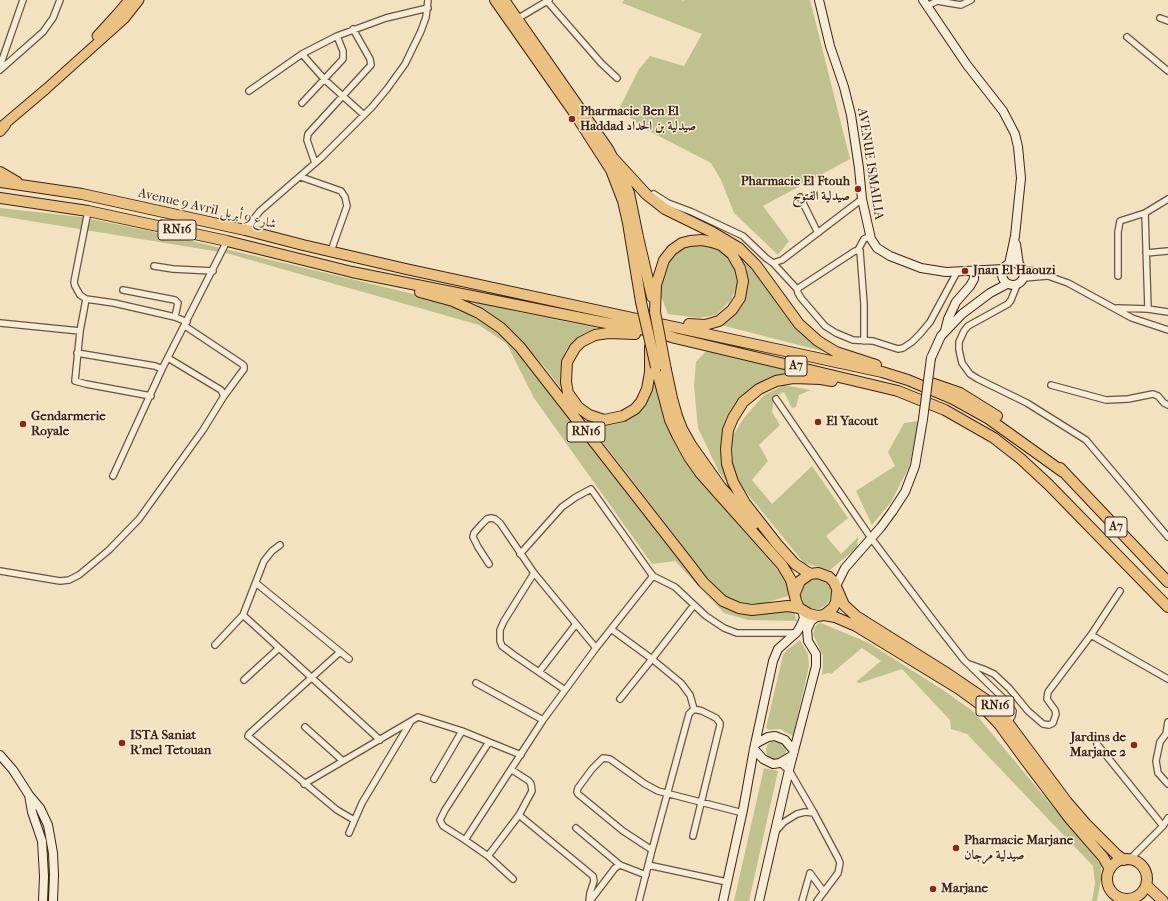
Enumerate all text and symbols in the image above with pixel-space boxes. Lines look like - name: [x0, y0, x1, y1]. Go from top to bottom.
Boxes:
- place label: Pharmacie Ben El Haddad صيدلية بن الحداد: [580, 104, 696, 135]
- street label: AVENUE ISMAILIA: [853, 107, 887, 221]
- marker: Pharmacie Ben El Haddad صيدلية بن الحداد: [567, 114, 577, 124]
- place label: Pharmacie El Ftouh صيدلية الفتوح: [741, 174, 850, 205]
- marker: Pharmacie El Ftouh صيدلية الفتوح: [853, 184, 863, 194]
- street label: Avenue 9 Avril شارع 9 أبريل: [136, 185, 278, 233]
- road number: RN16: [158, 220, 196, 240]
- place label: Jnan El Haouzi: [973, 263, 1056, 279]
- marker: Jnan El Haouzi: [960, 266, 970, 276]
- road number: A7: [785, 356, 807, 376]
- place label: Gendarmerie Royale: [31, 409, 106, 440]
- place label: El Yacout: [826, 414, 878, 430]
- marker: El Yacout: [813, 417, 823, 427]
- marker: Gendarmerie Royale: [18, 419, 28, 429]
- road number: RN16: [567, 422, 605, 442]
- road number: A7: [1105, 517, 1127, 537]
- road number: RN16: [976, 696, 1014, 716]
- place label: ISTA Saniat R’mel Tetouan: [130, 728, 211, 759]
- place label: Jardins de Marjane 2: [1070, 730, 1126, 761]
- marker: ISTA Saniat R’mel Tetouan: [117, 738, 127, 748]
- marker: Jardins de Marjane 2: [1129, 740, 1139, 750]
- place label: Pharmacie Marjane صيدلية مرجان: [964, 833, 1073, 864]
- marker: Pharmacie Marjane صيدلية مرجان: [951, 843, 961, 853]
- place label: Marjane: [941, 881, 988, 897]
- marker: Marjane: [928, 884, 938, 894]

